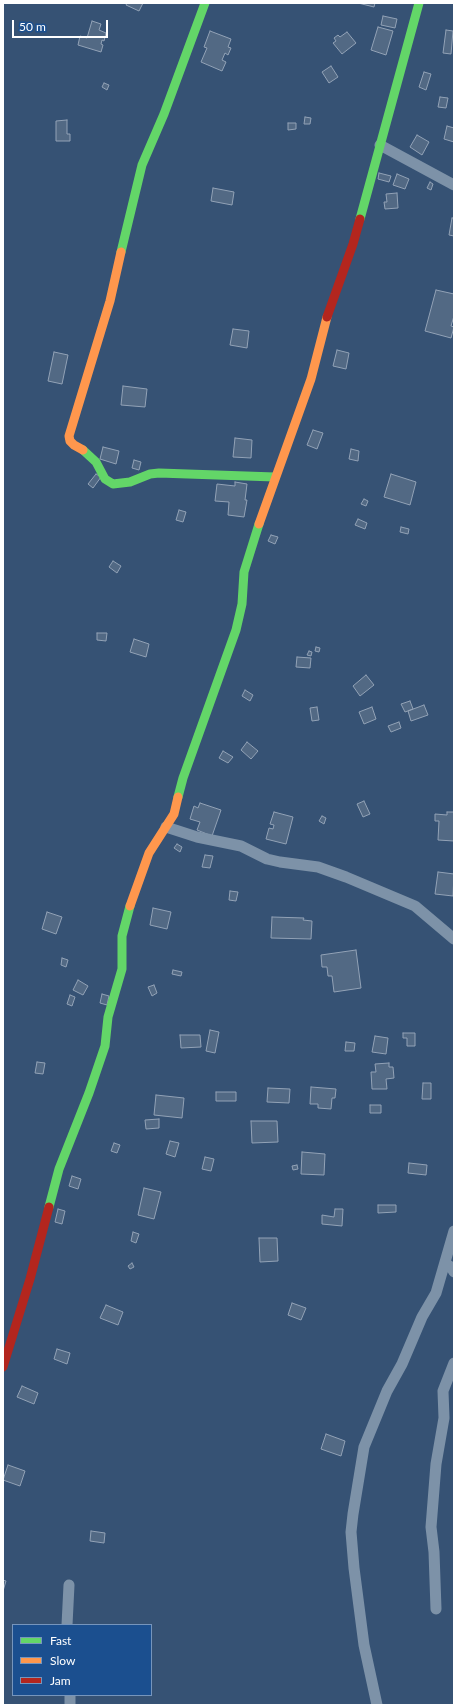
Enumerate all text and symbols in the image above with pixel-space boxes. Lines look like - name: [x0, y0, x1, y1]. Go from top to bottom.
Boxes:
- scale bar: [14, 12, 110, 38]
- text: 50 m: [19, 19, 46, 34]
- legend: [12, 1624, 152, 1696]
- text: Fast: [50, 1633, 71, 1648]
- text: Slow: [50, 1653, 75, 1668]
- text: Jam: [50, 1673, 71, 1688]

